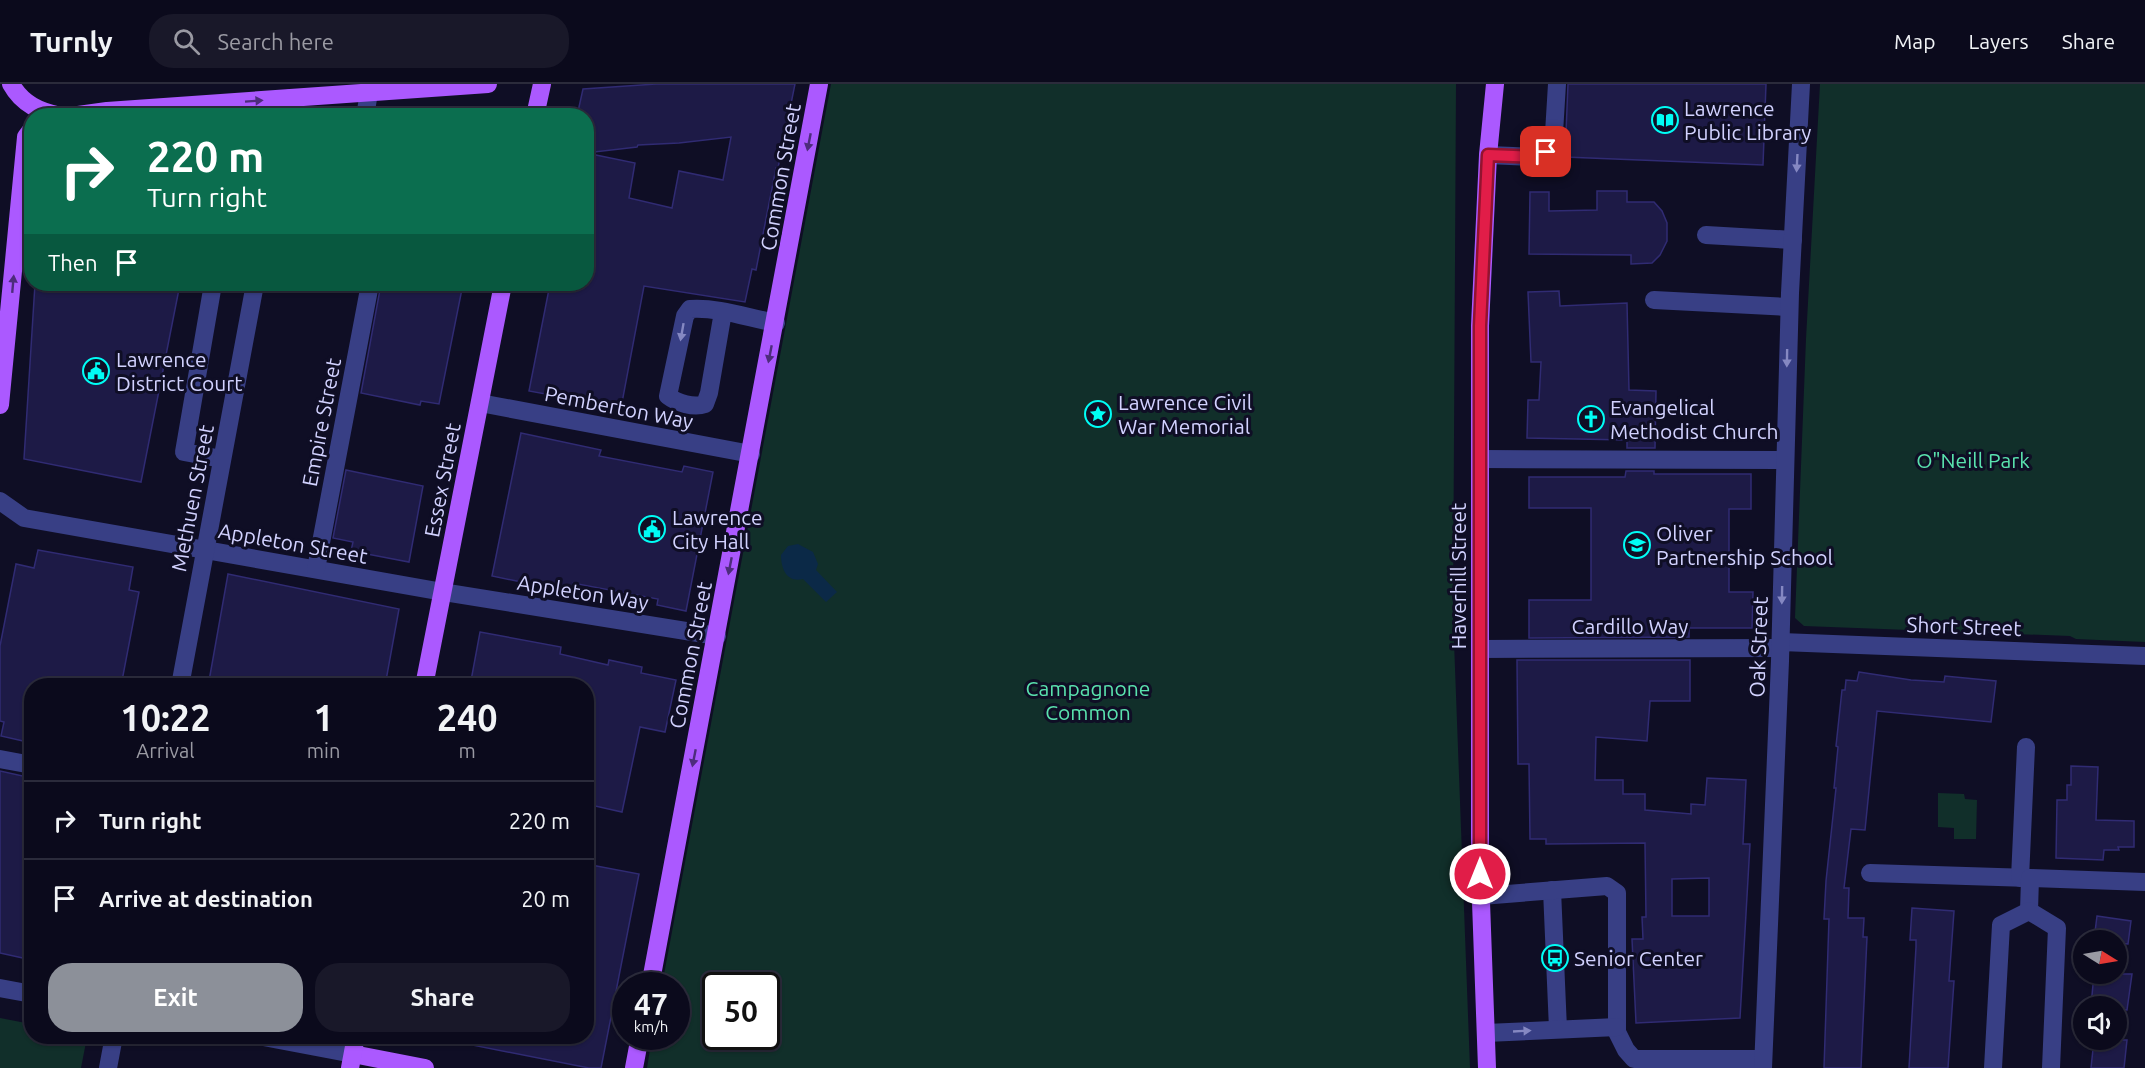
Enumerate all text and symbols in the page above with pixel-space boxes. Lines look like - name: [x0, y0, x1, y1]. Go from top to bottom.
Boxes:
- search box: [149, 14, 569, 68]
- icon: search: [170, 25, 203, 58]
- text: Turnly: [30, 26, 113, 57]
- text: Search here: [218, 29, 334, 54]
- text: Map: [1894, 29, 1935, 53]
- text: Layers: [1968, 29, 2029, 53]
- text: Share: [2062, 29, 2115, 53]
- one-way arrow: [245, 96, 264, 106]
- place label: Lawrence Public Library: [1684, 96, 1811, 144]
- street label: Common Street: [755, 101, 805, 253]
- library icon: Lawrence Public Library: [1650, 105, 1680, 135]
- pin: [1520, 126, 1571, 177]
- icon: right: [48, 132, 126, 210]
- one-way arrow: [805, 132, 814, 151]
- text: 220 m: [147, 133, 264, 180]
- icon: arrive: [1529, 135, 1562, 168]
- one-way arrow: [1792, 154, 1802, 173]
- text: Turn right: [147, 182, 267, 212]
- icon: arrive: [110, 246, 143, 279]
- text: Then: [48, 250, 98, 275]
- one-way arrow: [8, 274, 18, 293]
- one-way arrow: [677, 322, 686, 341]
- one-way arrow: [765, 345, 774, 364]
- place label: Lawrence District Court: [116, 347, 243, 395]
- one-way arrow: [1783, 349, 1792, 368]
- public building icon: Lawrence District Court: [81, 356, 111, 386]
- street label: Empire Street: [297, 356, 345, 488]
- street label: Pemberton Way: [543, 381, 695, 433]
- place label: Lawrence Civil War Memorial: [1118, 390, 1252, 438]
- place label: Evangelical Methodist Church: [1610, 395, 1778, 443]
- place icon: Lawrence Civil War Memorial: [1083, 399, 1113, 429]
- church icon: Evangelical Methodist Church: [1576, 404, 1606, 434]
- street label: Essex Street: [419, 421, 465, 539]
- street label: Methuen Street: [166, 423, 218, 573]
- park label: O"Neill Park: [1916, 448, 2030, 472]
- street label: Haverhill Street: [1446, 503, 1470, 649]
- place label: Lawrence City Hall: [672, 505, 763, 553]
- public building icon: Lawrence City Hall: [637, 514, 667, 544]
- street label: Appleton Street: [216, 518, 370, 568]
- place label: Oliver Partnership School: [1656, 521, 1833, 569]
- school or university icon: Oliver Partnership School: [1622, 530, 1652, 560]
- one-way arrow: [725, 557, 734, 576]
- street label: Appleton Way: [516, 570, 650, 614]
- street label: Common Street: [664, 580, 716, 730]
- one-way arrow: [1777, 586, 1787, 605]
- street label: Oak Street: [1744, 596, 1772, 698]
- street label: Short Street: [1906, 612, 2022, 640]
- street label: Cardillo Way: [1571, 614, 1689, 638]
- park label: Campagnone Common: [1026, 676, 1150, 724]
- text: 10:22: [120, 697, 210, 738]
- text: 1: [313, 697, 334, 738]
- text: 240: [437, 697, 498, 738]
- text: Arrival: [136, 739, 195, 762]
- text: min: [307, 739, 340, 762]
- text: m: [459, 739, 476, 762]
- one-way arrow: [689, 749, 698, 768]
- icon: right: [48, 804, 81, 837]
- text: Turn right: [99, 808, 201, 833]
- text: 220 m: [509, 808, 570, 833]
- position arrow: [1448, 842, 1512, 906]
- icon: arrive: [48, 882, 81, 915]
- text: Arrive at destination: [99, 886, 313, 911]
- text: 20 m: [521, 886, 570, 911]
- north arrow: [2073, 930, 2127, 984]
- map controls: [2073, 930, 2127, 1050]
- bus stop icon: Senior Center: [1540, 943, 1570, 973]
- place label: Senior Center: [1574, 946, 1703, 970]
- button: Exit: [48, 963, 303, 1032]
- button: Share: [315, 963, 570, 1032]
- speed limit sign: 50: [702, 972, 780, 1050]
- text: 47: [634, 987, 668, 1021]
- button: sound: [2073, 996, 2127, 1050]
- text: km/h: [634, 1018, 668, 1035]
- one-way arrow: [1512, 1027, 1531, 1036]

